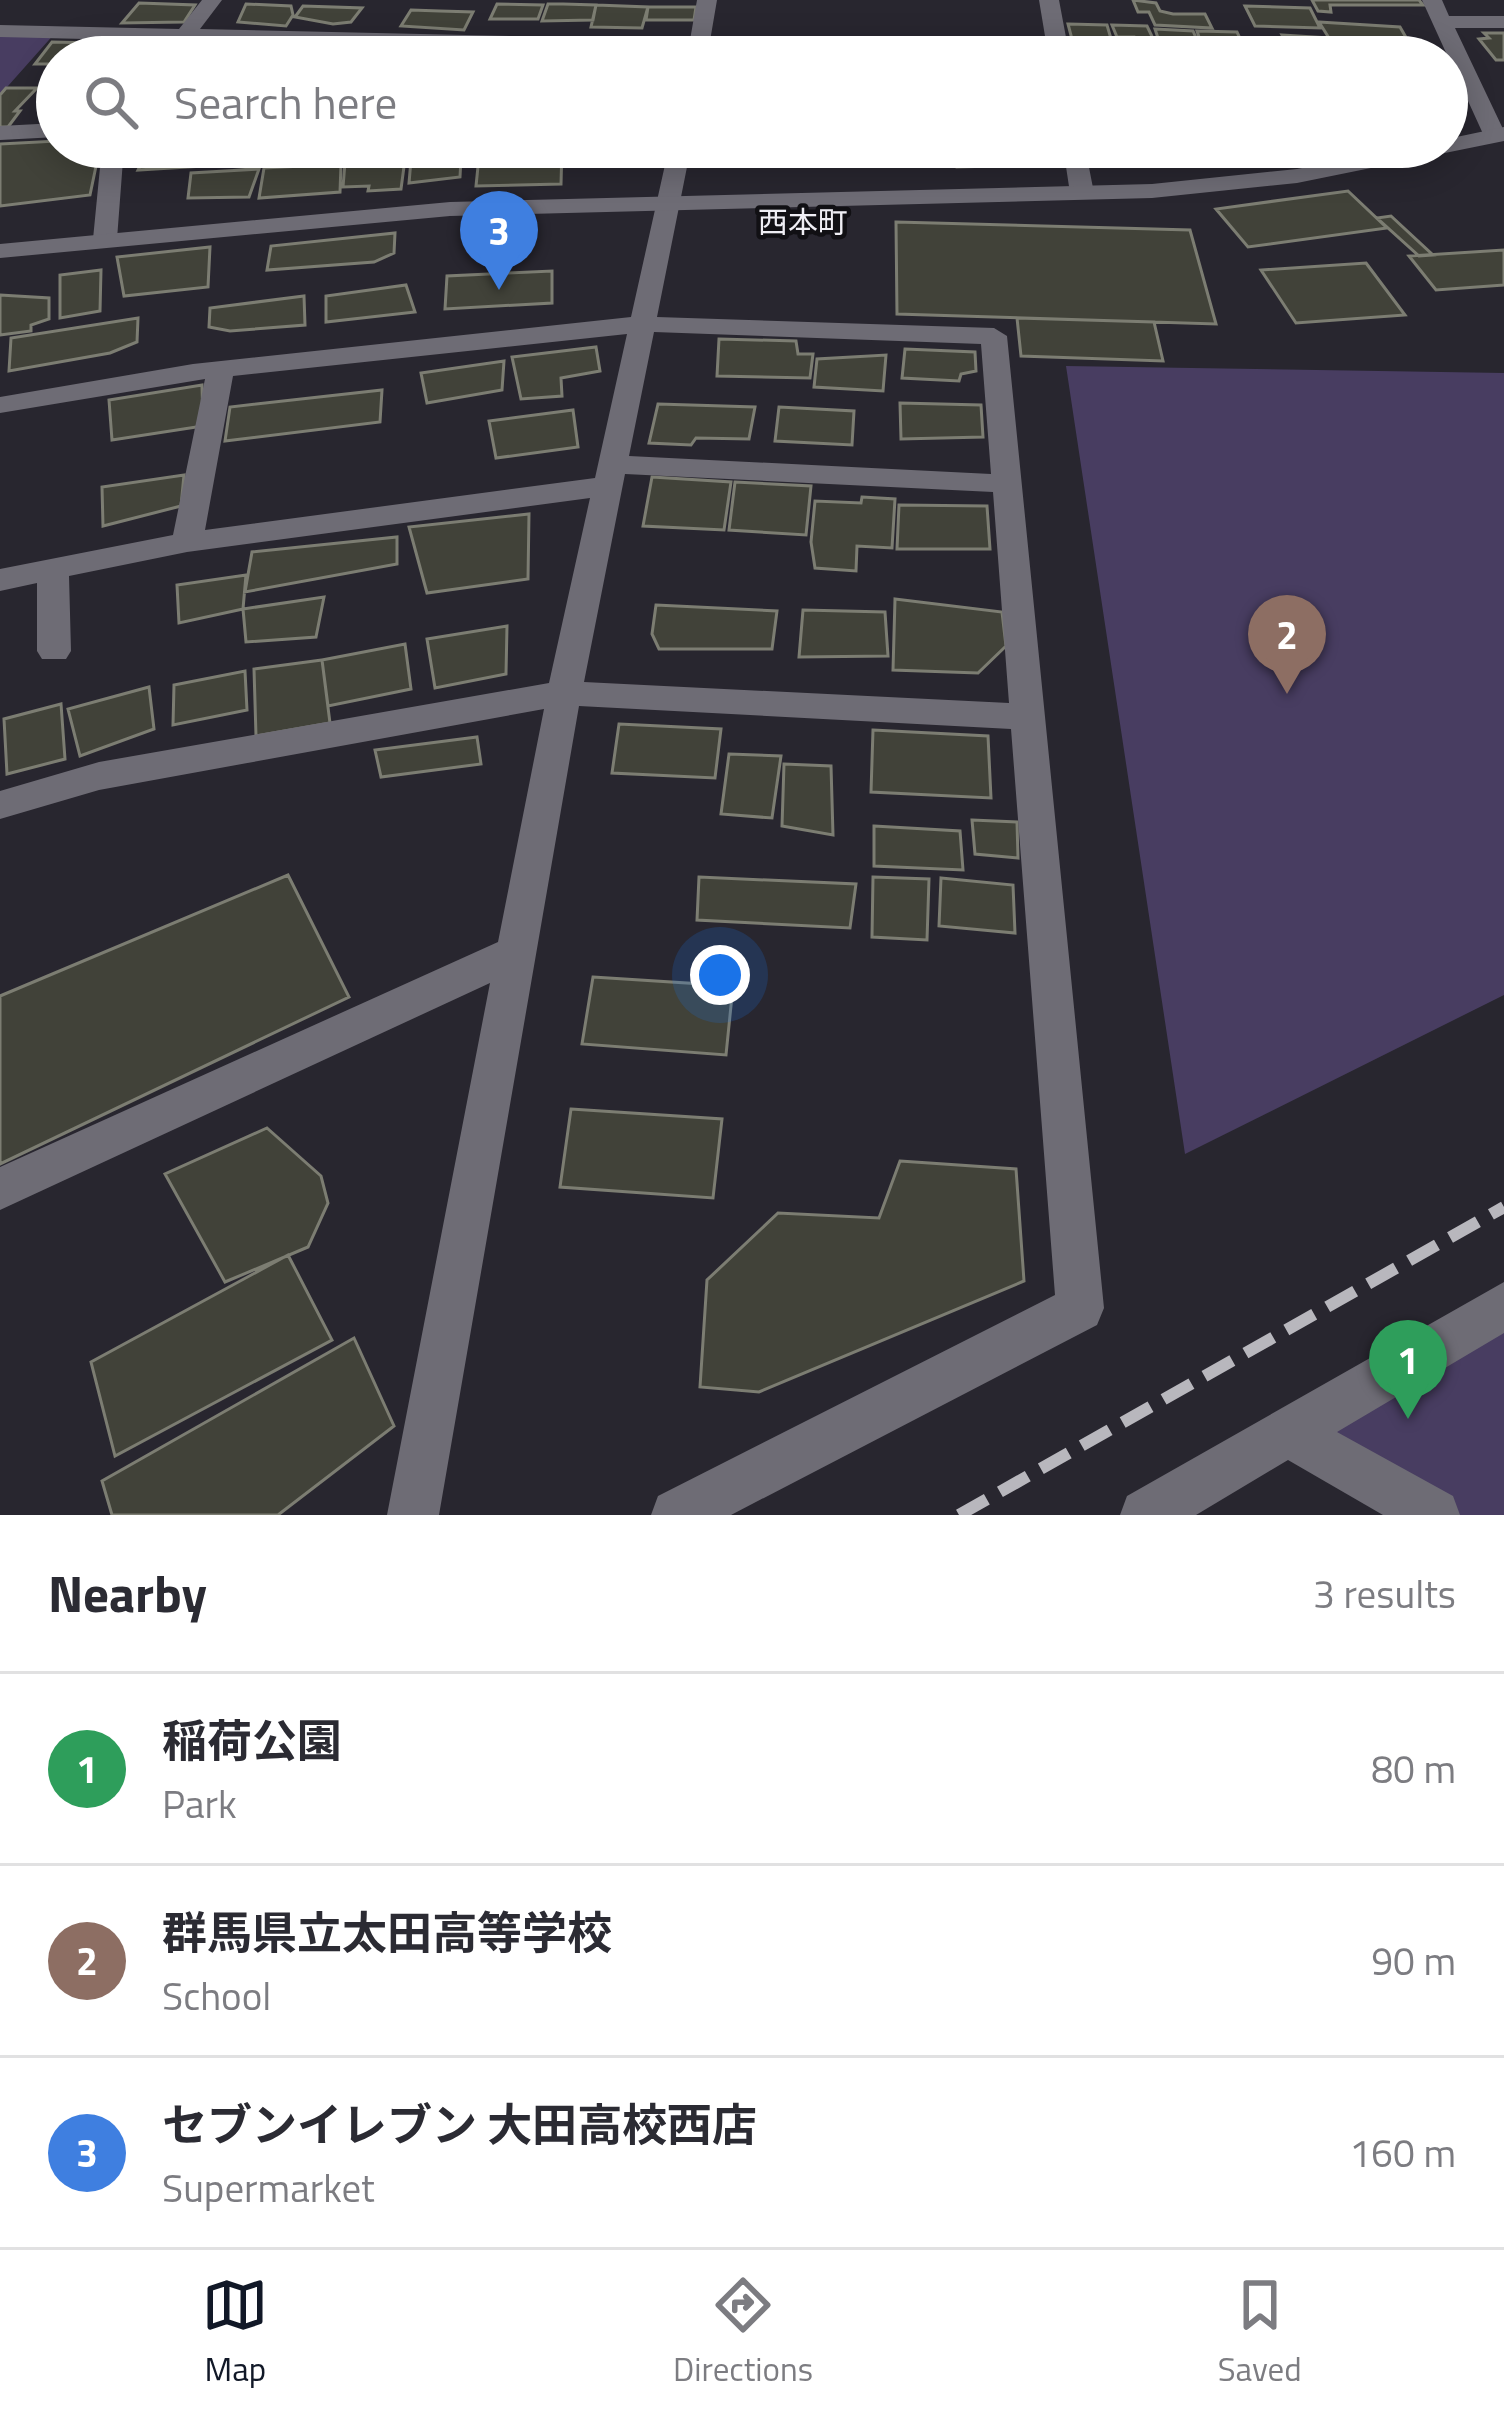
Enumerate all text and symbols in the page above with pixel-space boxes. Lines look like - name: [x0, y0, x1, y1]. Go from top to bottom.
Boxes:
- search box: [36, 36, 1468, 168]
- text: Search here: [174, 68, 397, 136]
- icon: search: [78, 69, 144, 135]
- pin: 3: [460, 191, 538, 290]
- district label: 西本町: [758, 199, 848, 245]
- pin: 2: [1248, 595, 1326, 694]
- your location: [690, 945, 750, 1005]
- pin: 1: [1369, 1320, 1447, 1419]
- text: Nearby: [48, 1554, 207, 1632]
- text: 3 results: [1313, 1564, 1456, 1623]
- text: 稲荷公園: [162, 1706, 342, 1774]
- text: 1: [76, 1739, 98, 1798]
- text: 80 m: [1371, 1739, 1456, 1798]
- text: Park: [162, 1774, 237, 1833]
- text: 群馬県立太田高等学校: [162, 1898, 612, 1966]
- text: 2: [76, 1931, 98, 1990]
- text: 90 m: [1371, 1931, 1456, 1990]
- text: School: [162, 1966, 271, 2025]
- text: セブンイレブン 大田高校西店: [162, 2090, 757, 2158]
- text: 3: [76, 2123, 98, 2182]
- text: 160 m: [1349, 2123, 1456, 2182]
- text: Supermarket: [162, 2158, 375, 2217]
- tab: Map: [202, 2272, 268, 2394]
- tab: Directions: [673, 2272, 813, 2394]
- tab: Saved: [1218, 2272, 1302, 2394]

